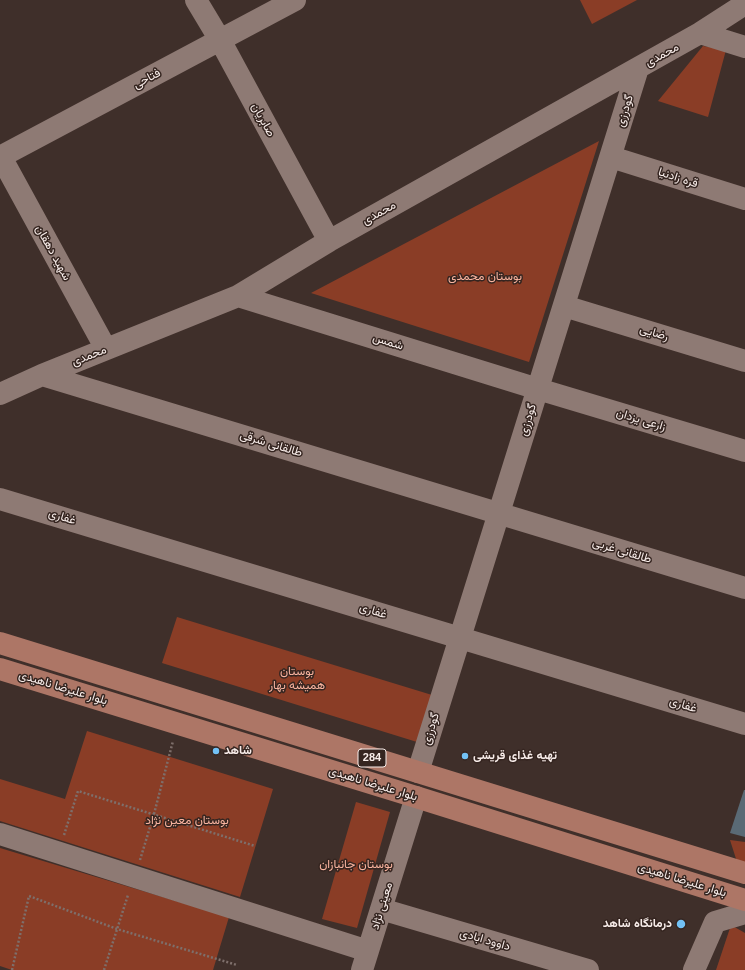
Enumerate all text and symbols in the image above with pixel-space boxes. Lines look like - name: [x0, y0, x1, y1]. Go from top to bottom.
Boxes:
- street label: محمدی: [643, 40, 681, 70]
- street label: فتاحی: [131, 66, 163, 92]
- street label: گودرزی: [613, 93, 637, 129]
- street label: صابریان: [248, 101, 278, 139]
- street label: قره زادنیا: [656, 165, 700, 191]
- street label: محمدی: [360, 198, 398, 228]
- street label: شهید دهقان: [32, 223, 74, 283]
- park label: بوستان محمدی: [448, 270, 522, 284]
- street label: رضایی: [638, 322, 670, 344]
- street label: شمس: [371, 331, 405, 353]
- street label: محمدی: [69, 343, 109, 369]
- street label: گودرزی: [516, 402, 540, 438]
- street label: زارعی یزدان: [614, 406, 668, 434]
- street label: طالقانی شرقی: [238, 428, 304, 460]
- street label: غفاری: [47, 506, 77, 528]
- street label: طالقانی غربی: [591, 535, 653, 567]
- street label: غفاری: [358, 600, 388, 622]
- park label: بوستان همیشه بهار: [269, 665, 325, 693]
- street label: بلوار علیرضا ناهیدی: [17, 668, 109, 708]
- street label: غفاری: [668, 694, 698, 716]
- street label: گودرزی: [419, 711, 443, 747]
- place label: شاهد: [224, 744, 252, 758]
- marker: شاهد: [211, 746, 221, 756]
- road number: 284: [358, 749, 386, 767]
- place label: تهیه غذای قریشی: [473, 749, 557, 763]
- marker: تهیه غذای قریشی: [460, 751, 470, 761]
- street label: بلوار علیرضا ناهیدی: [327, 764, 419, 804]
- park label: بوستان معین نژاد: [145, 814, 229, 828]
- park label: بوستان جانبازان: [319, 858, 393, 872]
- street label: بلوار علیرضا ناهیدی: [636, 860, 728, 900]
- street label: معینی نژاد: [368, 881, 396, 931]
- place label: درمانگاه شاهد: [603, 917, 672, 931]
- marker: درمانگاه شاهد: [675, 918, 687, 930]
- street label: داوود ابادی: [458, 926, 512, 954]

